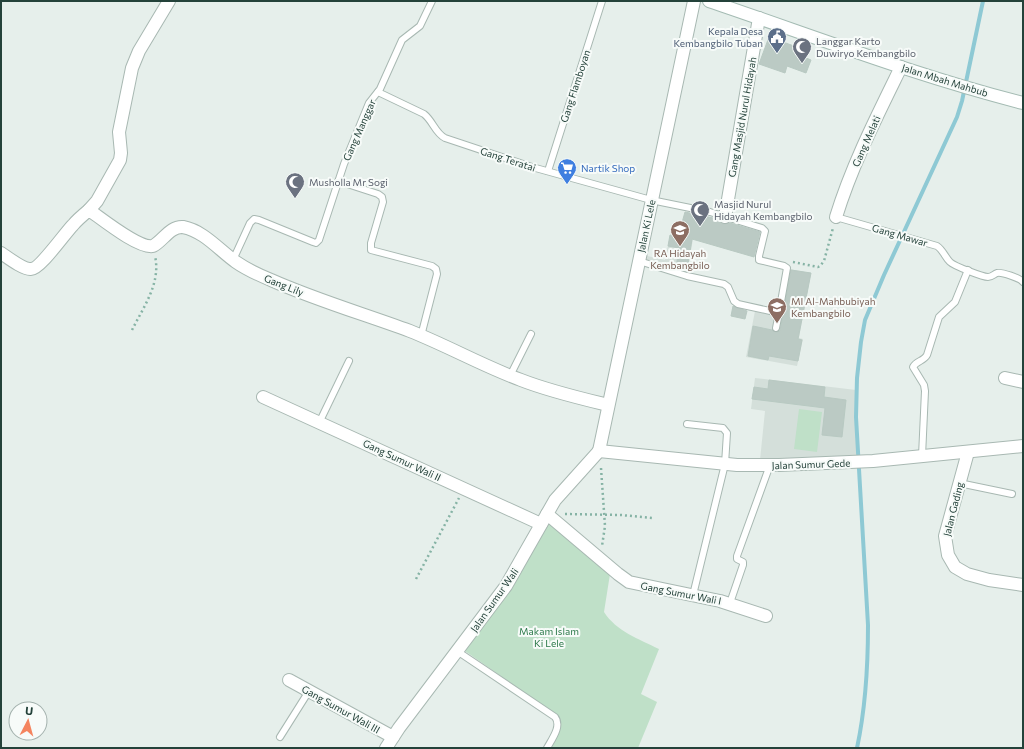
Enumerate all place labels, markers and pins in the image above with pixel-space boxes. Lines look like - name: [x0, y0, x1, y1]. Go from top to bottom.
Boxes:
- place label: Kepala Desa Kembangbilo Tuban: [673, 25, 763, 49]
- public building icon: Kepala Desa Kembangbilo Tuban: [766, 26, 788, 54]
- place label: Langgar Karto Duwiryo Kembangbilo: [816, 35, 916, 59]
- mosque icon: Langgar Karto Duwiryo Kembangbilo: [791, 36, 813, 64]
- supermarket icon: Nartik Shop: [556, 157, 578, 185]
- place label: Nartik Shop: [581, 162, 635, 174]
- mosque icon: Musholla Mr Sogi: [284, 171, 306, 199]
- place label: Musholla Mr Sogi: [309, 176, 388, 188]
- place label: Masjid Nurul Hidayah Kembangbilo: [714, 198, 813, 222]
- mosque icon: Masjid Nurul Hidayah Kembangbilo: [689, 199, 711, 227]
- school or university icon: RA Hidayah Kembangbilo: [669, 219, 691, 247]
- place label: RA Hidayah Kembangbilo: [650, 247, 710, 271]
- place label: MI Al-Mahbubiyah Kembangbilo: [791, 295, 875, 319]
- school or university icon: MI Al-Mahbubiyah Kembangbilo: [766, 296, 788, 324]

